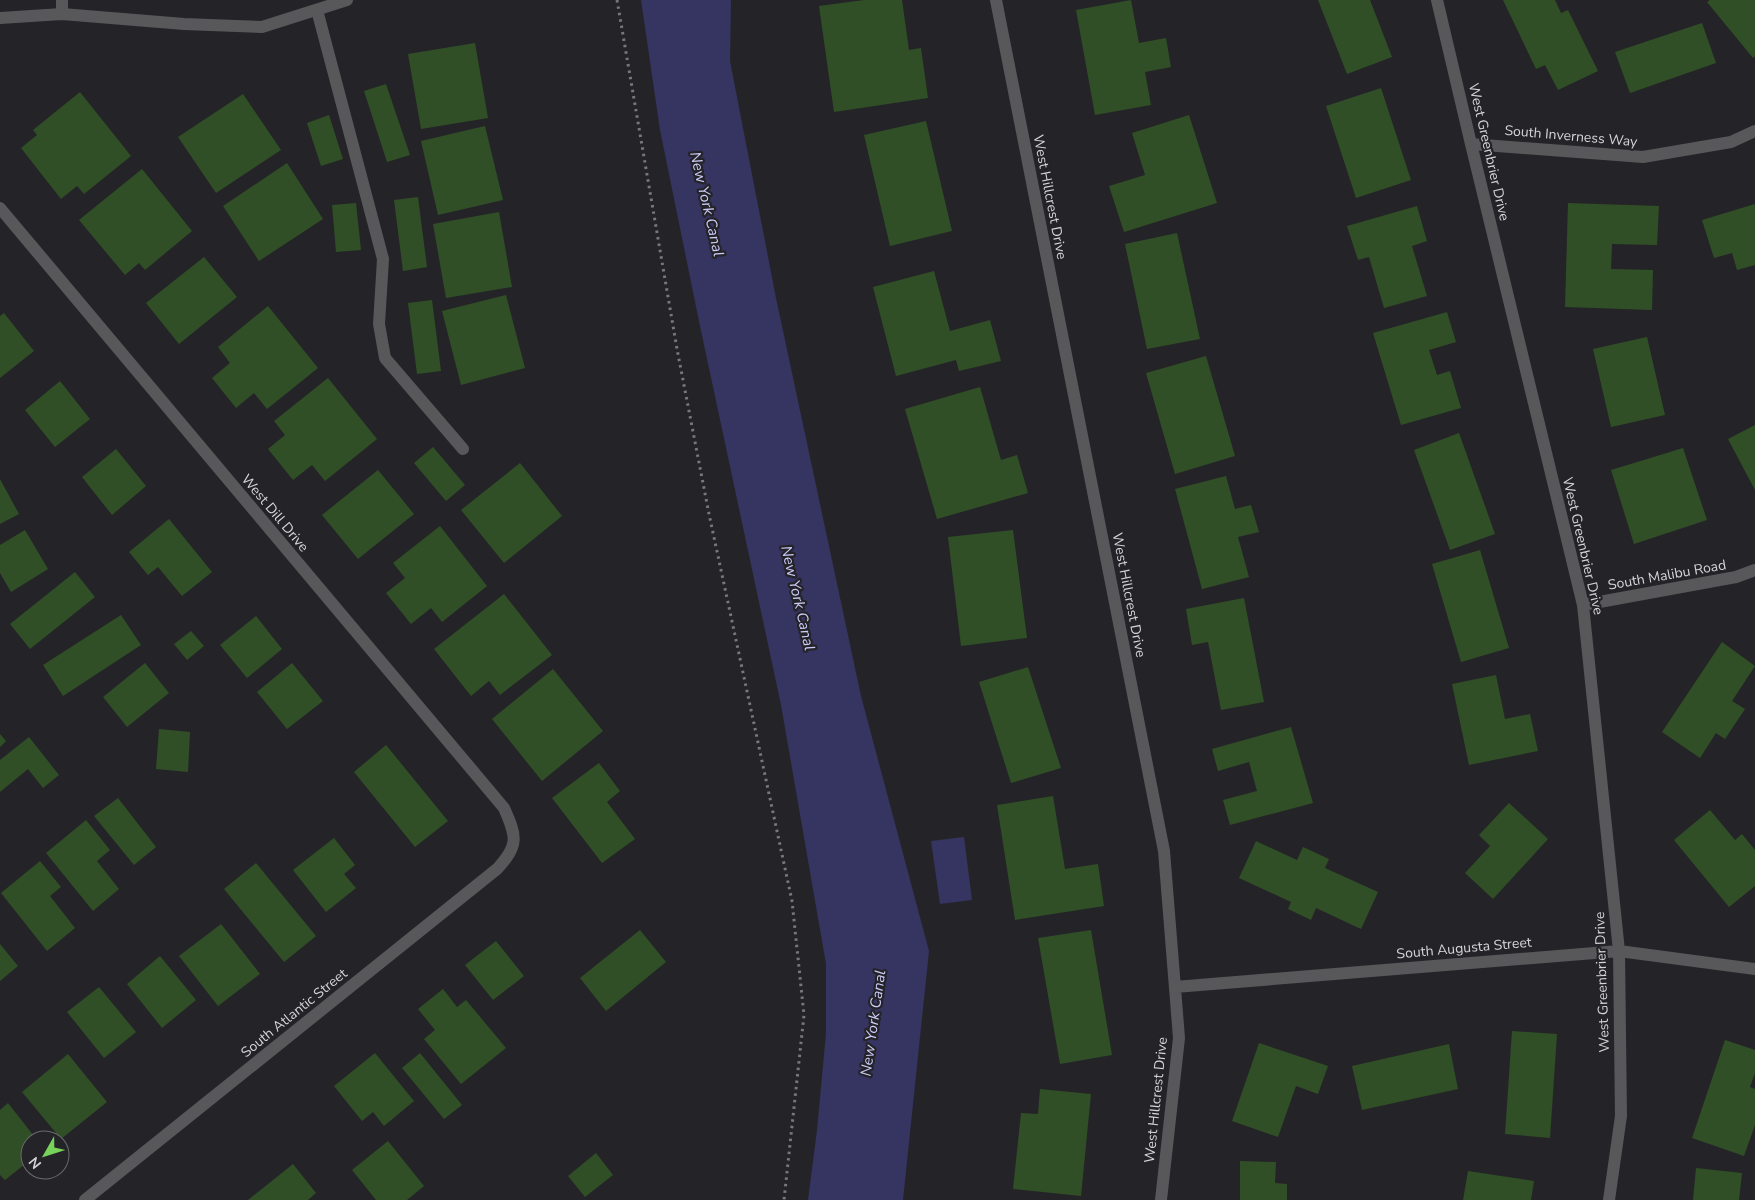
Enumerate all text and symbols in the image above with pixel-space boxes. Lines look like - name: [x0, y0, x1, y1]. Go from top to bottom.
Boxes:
- street label: West Greenbrier Drive: [1464, 81, 1514, 223]
- street label: South Inverness Way: [1504, 121, 1639, 151]
- street label: West Hillcrest Drive: [1029, 133, 1071, 261]
- water label: New York Canal: [685, 150, 729, 258]
- street label: West Dill Drive: [237, 470, 313, 556]
- street label: West Greenbrier Drive: [1558, 475, 1608, 617]
- street label: West Hillcrest Drive: [1108, 531, 1150, 659]
- water label: New York Canal: [776, 544, 820, 652]
- street label: South Malibu Road: [1606, 555, 1728, 595]
- street label: West Greenbrier Drive: [1590, 911, 1614, 1053]
- street label: South Augusta Street: [1396, 933, 1532, 963]
- street label: South Atlantic Street: [237, 964, 351, 1062]
- water label: New York Canal: [856, 969, 890, 1077]
- street label: West Hillcrest Drive: [1140, 1036, 1172, 1164]
- north arrow: [20, 1130, 70, 1180]
- text: N: [25, 1153, 46, 1173]

